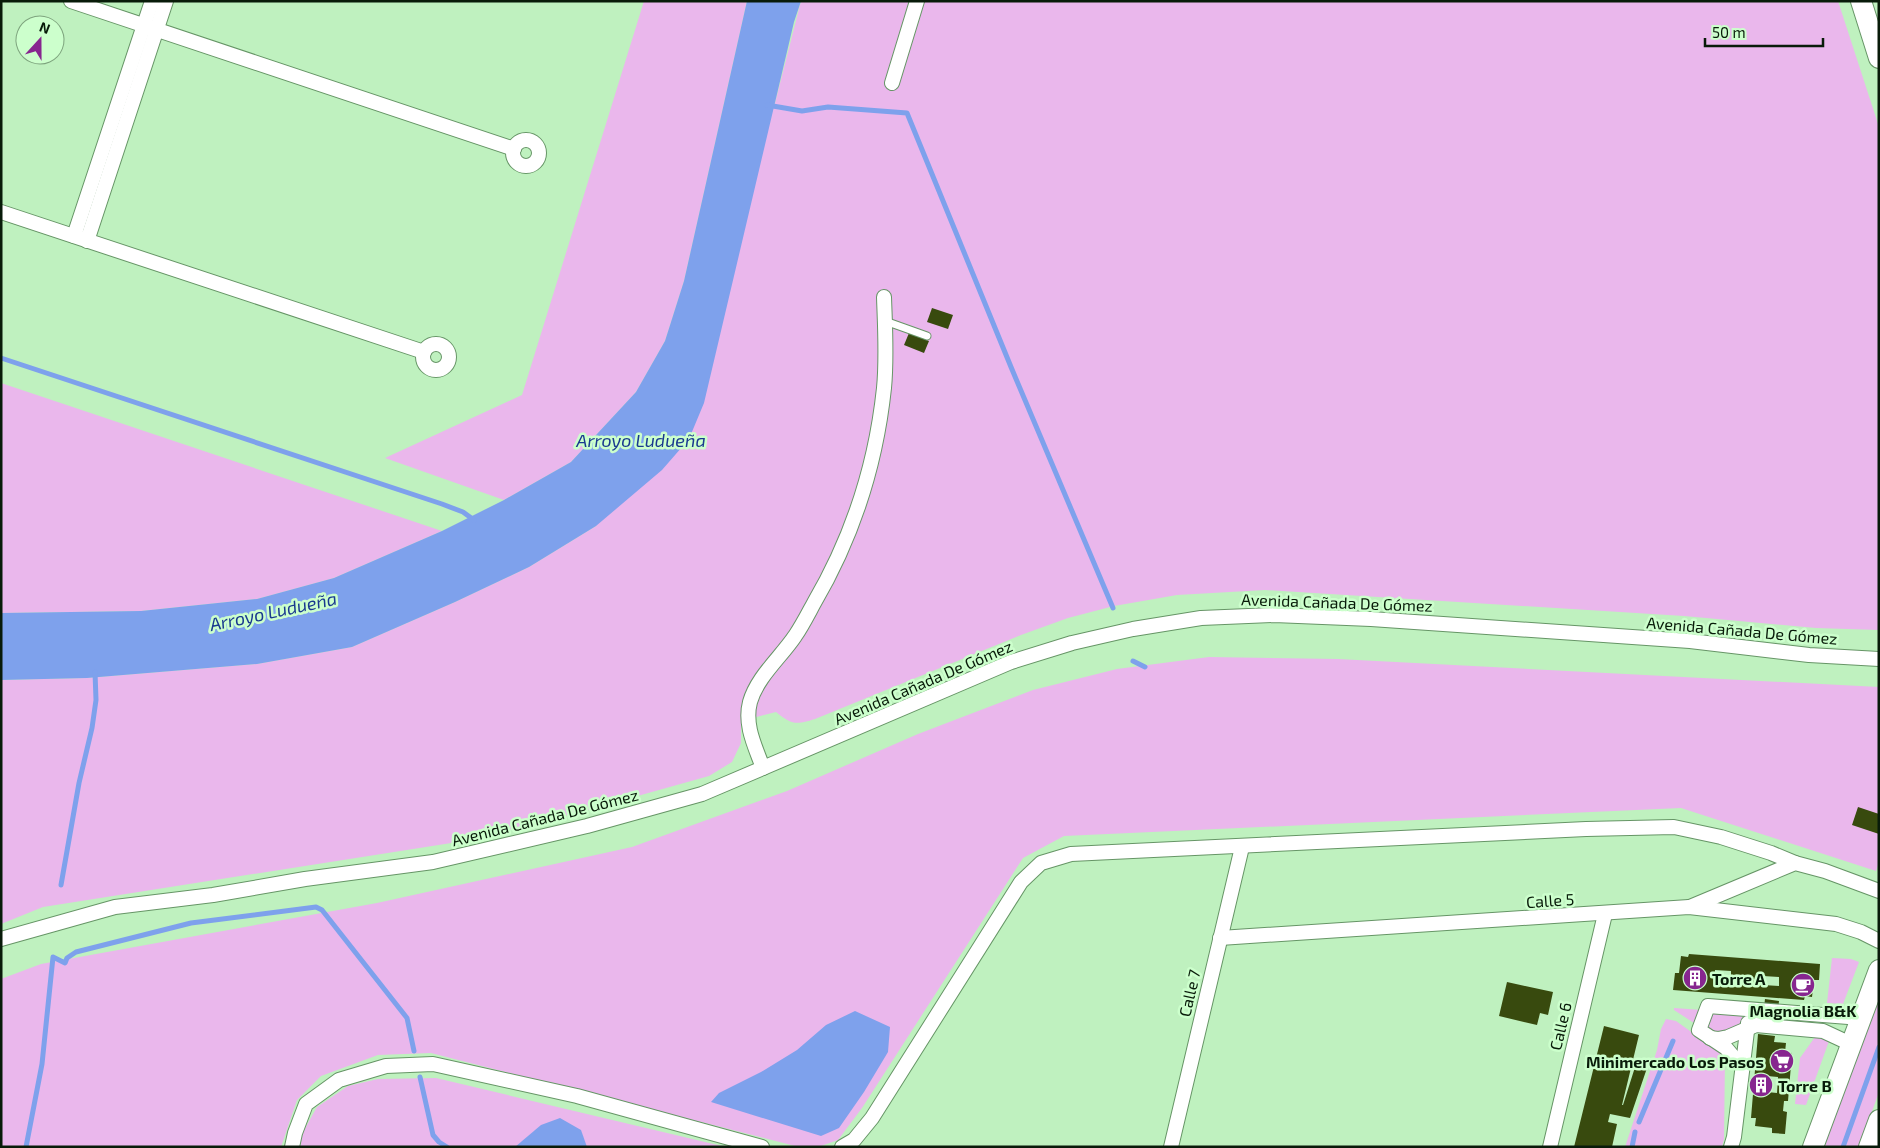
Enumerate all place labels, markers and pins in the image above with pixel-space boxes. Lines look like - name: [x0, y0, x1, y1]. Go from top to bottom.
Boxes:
- building icon: Torre A: [1682, 965, 1708, 991]
- place label: Torre A: [1712, 969, 1766, 988]
- cafe icon: Magnolia B&K: [1790, 972, 1816, 998]
- place label: Magnolia B&K: [1750, 1001, 1857, 1020]
- supermarket icon: Minimercado Los Pasos: [1769, 1048, 1795, 1074]
- place label: Minimercado Los Pasos: [1586, 1052, 1764, 1071]
- building icon: Torre B: [1748, 1072, 1774, 1098]
- place label: Torre B: [1778, 1076, 1832, 1095]

